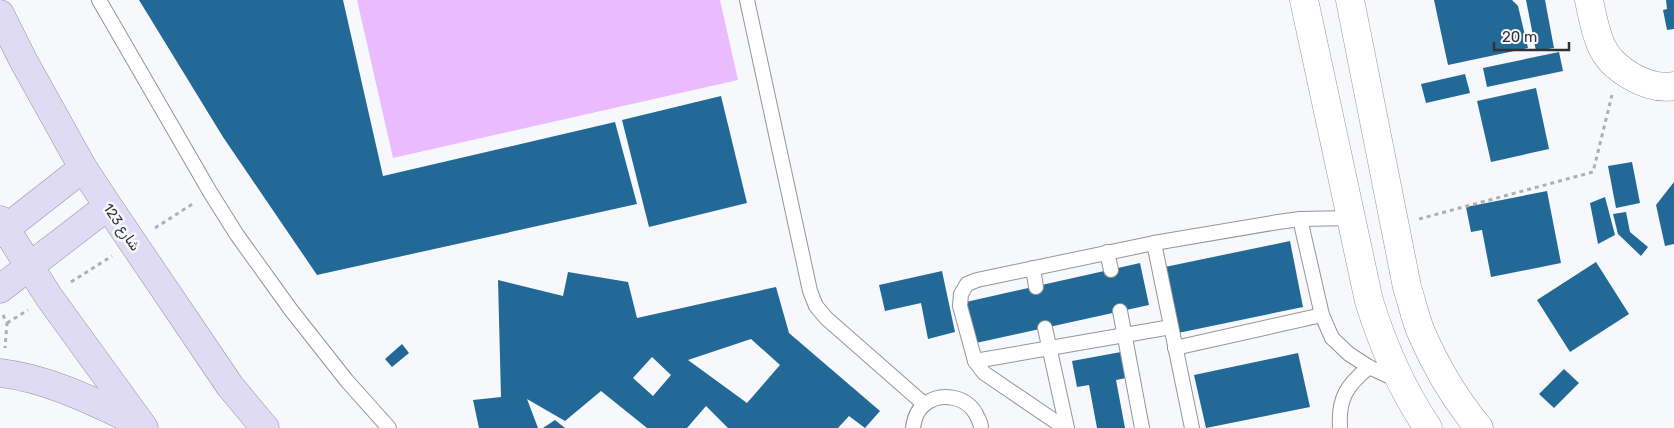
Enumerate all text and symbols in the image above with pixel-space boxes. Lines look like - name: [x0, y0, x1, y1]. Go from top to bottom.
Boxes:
- scale bar: [1494, 20, 1569, 52]
- text: 20 m: [1502, 28, 1537, 46]
- street label: شارع 123: [98, 200, 144, 256]

